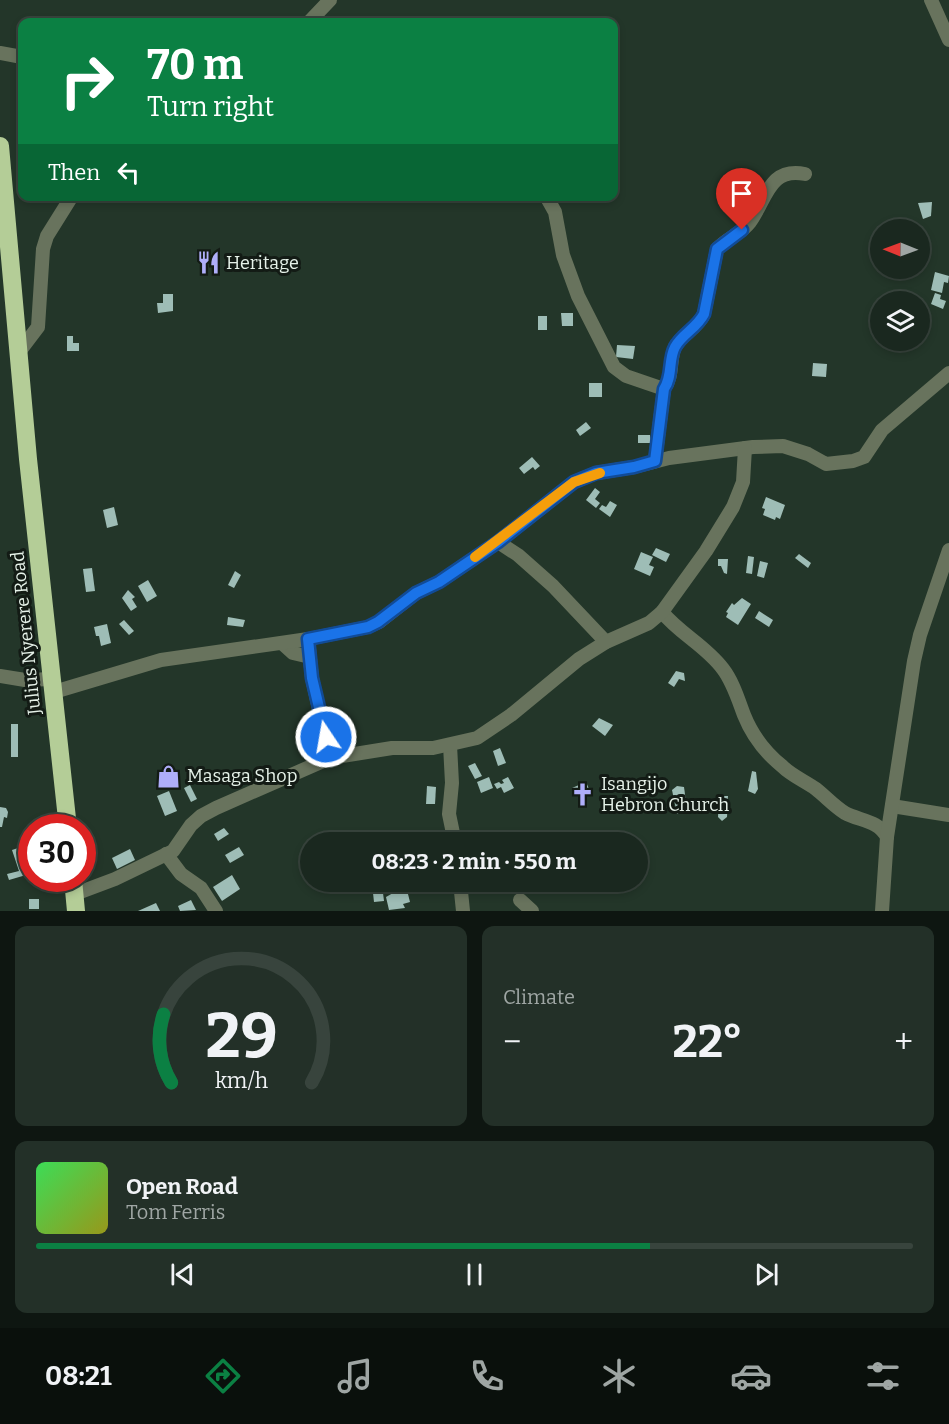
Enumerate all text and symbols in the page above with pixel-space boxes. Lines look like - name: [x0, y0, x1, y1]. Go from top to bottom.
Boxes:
- text: 70 m: [147, 40, 243, 90]
- icon: right: [48, 42, 126, 120]
- text: Turn right: [147, 91, 274, 123]
- icon: left: [112, 156, 145, 189]
- text: Then: [48, 159, 100, 186]
- pin: [716, 168, 767, 230]
- icon: arrive: [725, 177, 758, 210]
- north arrow: [870, 219, 930, 279]
- map controls: [870, 219, 930, 351]
- restaurant icon: Heritage: [195, 250, 221, 276]
- place label: Heritage: [226, 252, 299, 274]
- button: layers: [870, 291, 930, 351]
- street label: Julius Nyerere Road: [6, 550, 46, 717]
- position arrow: [294, 705, 358, 769]
- shop icon: Masaga Shop: [156, 763, 182, 789]
- place label: Masaga Shop: [187, 765, 297, 787]
- place label: Isangijo Hebron Church: [601, 773, 729, 816]
- church icon: Isangijo Hebron Church: [570, 781, 596, 807]
- speed limit sign: 30: [18, 814, 96, 892]
- text: 08:23 · 2 min · 550 m: [372, 848, 576, 875]
- text: Climate: [503, 985, 575, 1009]
- text: 29: [205, 999, 277, 1074]
- text: 22°: [672, 1015, 743, 1069]
- text: −: [503, 1022, 521, 1062]
- text: +: [894, 1022, 913, 1062]
- text: km/h: [214, 1068, 268, 1094]
- text: Open Road: [126, 1173, 238, 1200]
- text: Tom Ferris: [126, 1200, 225, 1224]
- icon: previous: [166, 1258, 199, 1291]
- icon: pause: [458, 1258, 491, 1291]
- icon: next: [750, 1258, 783, 1291]
- icon: directions: [202, 1355, 244, 1397]
- icon: music: [334, 1355, 376, 1397]
- icon: phone: [466, 1355, 508, 1397]
- icon: climate: [598, 1355, 640, 1397]
- icon: car: [730, 1355, 772, 1397]
- icon: filters: [862, 1355, 904, 1397]
- text: 08:21: [45, 1360, 112, 1392]

